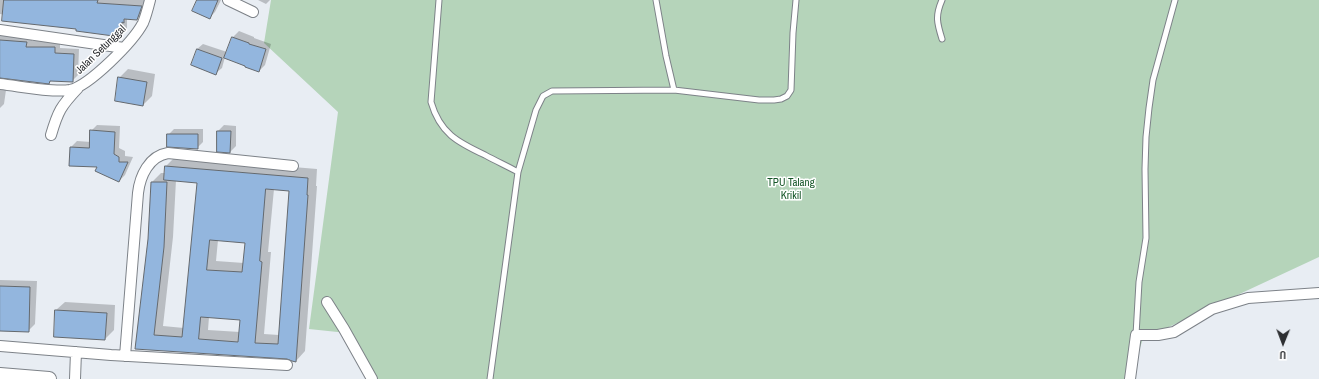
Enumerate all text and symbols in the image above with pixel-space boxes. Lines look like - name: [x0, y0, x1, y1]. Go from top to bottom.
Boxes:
- street label: Jalan Setunggal: [73, 23, 129, 77]
- park label: TPU Talang Krikil: [767, 176, 815, 202]
- north arrow: [1263, 323, 1303, 363]
- text: U: [1279, 348, 1286, 362]

